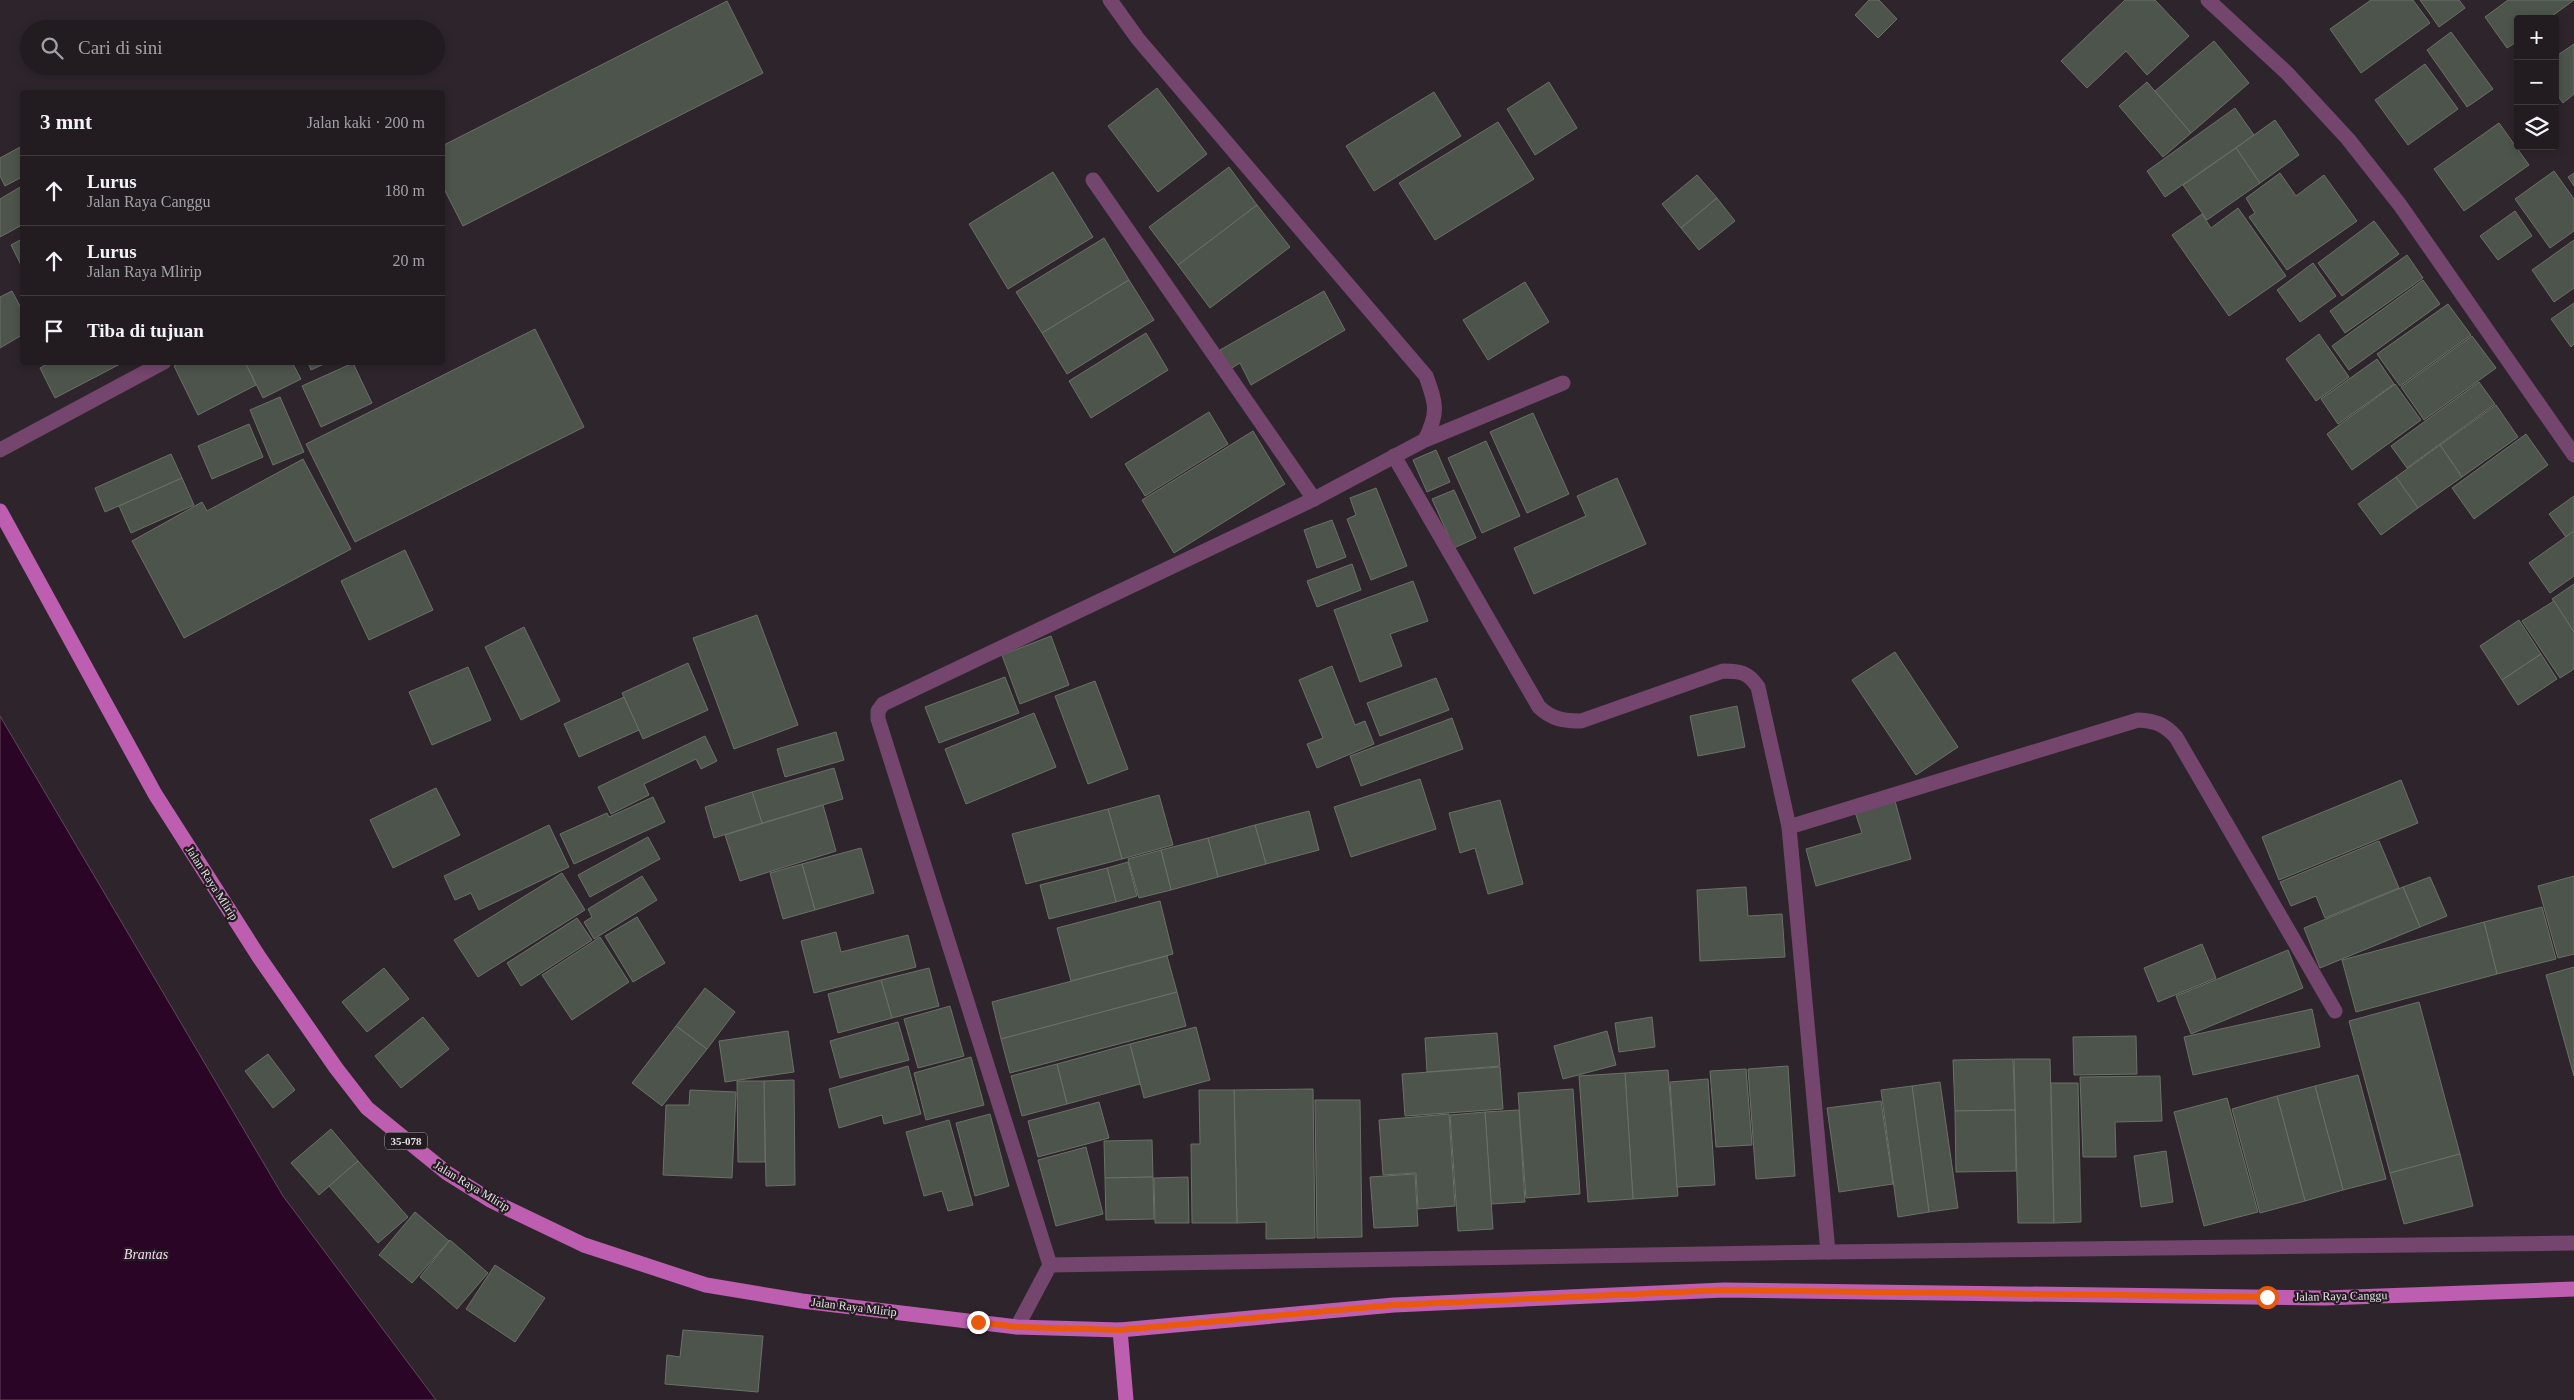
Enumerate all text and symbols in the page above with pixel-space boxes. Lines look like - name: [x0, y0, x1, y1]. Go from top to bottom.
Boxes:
- map controls: [2514, 15, 2559, 150]
- button: +: [2514, 15, 2559, 60]
- search box: [20, 20, 445, 75]
- icon: search: [38, 34, 66, 62]
- text: Cari di sini: [78, 37, 162, 58]
- button: −: [2514, 60, 2559, 105]
- button: layers: [2514, 105, 2559, 150]
- text: 3 mnt: [40, 110, 92, 134]
- text: Jalan kaki · 200 m: [307, 114, 425, 131]
- text: Lurus: [87, 171, 137, 192]
- icon: ahead: [40, 177, 68, 205]
- text: 180 m: [385, 182, 425, 199]
- text: Jalan Raya Canggu: [87, 193, 211, 210]
- text: Lurus: [87, 241, 137, 262]
- icon: ahead: [40, 247, 68, 275]
- text: 20 m: [393, 252, 425, 269]
- text: Jalan Raya Mlirip: [87, 263, 202, 280]
- icon: arrive: [40, 317, 68, 345]
- text: Tiba di tujuan: [87, 320, 204, 341]
- street label: Jalan Raya Mlirip: [183, 843, 241, 923]
- road number: 35-078: [385, 1132, 427, 1150]
- street label: Jalan Raya Mlirip: [432, 1158, 512, 1214]
- water label: Brantas: [124, 1247, 169, 1262]
- route start: [2256, 1286, 2279, 1309]
- street label: Jalan Raya Canggu: [2295, 1288, 2387, 1304]
- street label: Jalan Raya Mlirip: [810, 1295, 898, 1319]
- route end: [967, 1311, 990, 1334]

